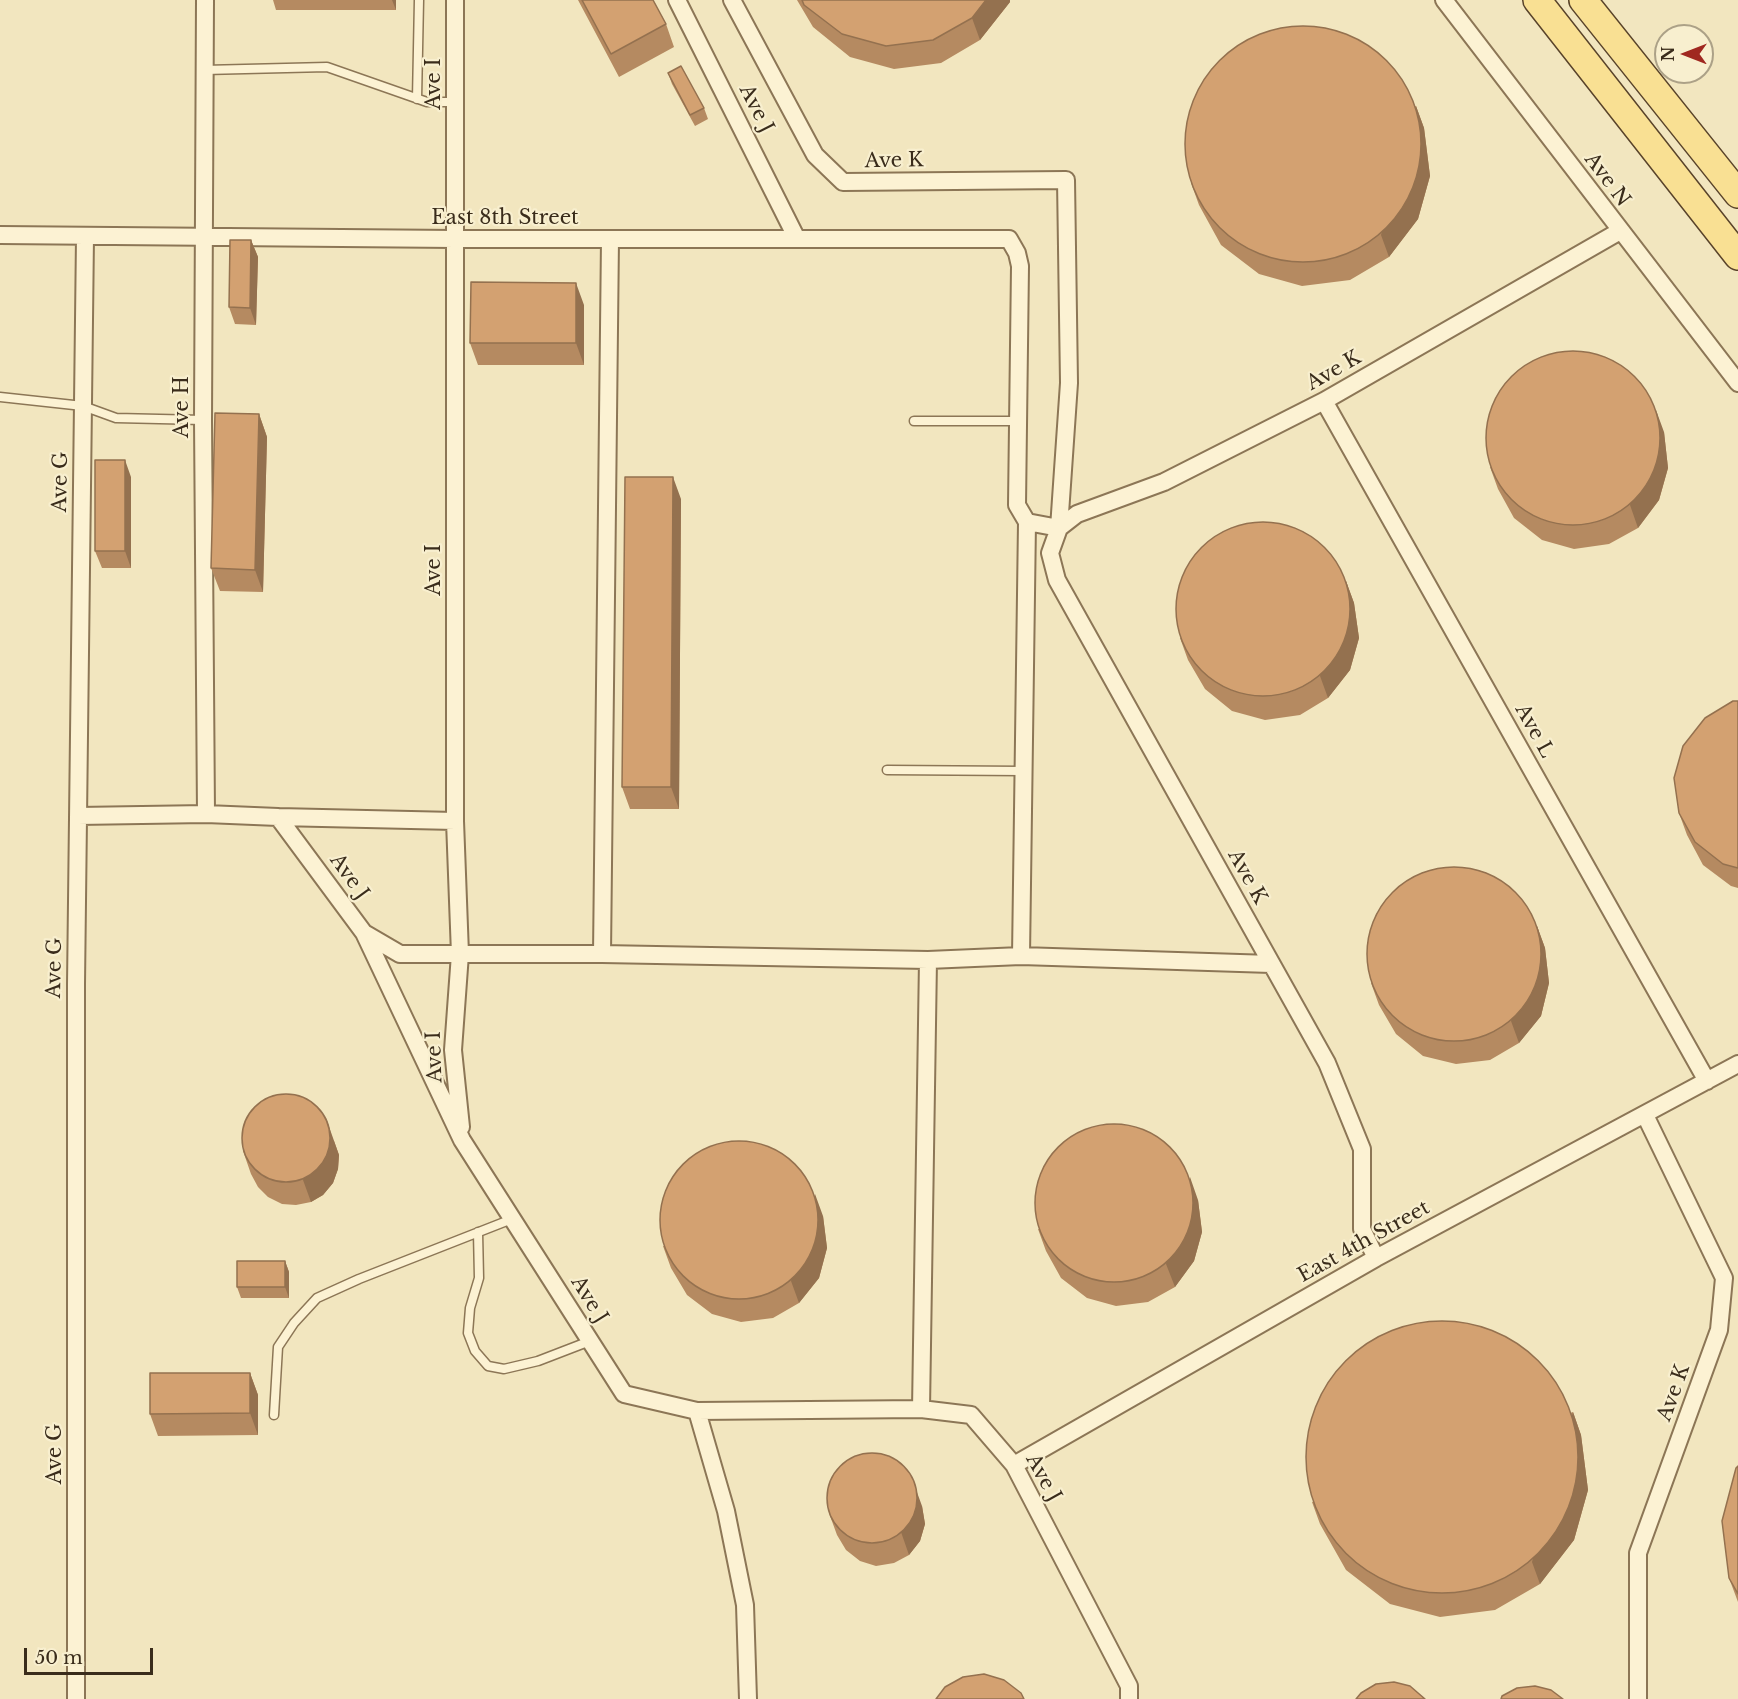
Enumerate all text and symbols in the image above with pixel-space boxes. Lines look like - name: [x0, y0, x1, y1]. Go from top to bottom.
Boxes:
- north arrow: [1654, 24, 1714, 84]
- text: N: [1658, 46, 1678, 62]
- street label: Ave I: [422, 58, 446, 110]
- street label: Ave J: [734, 81, 778, 137]
- street label: Ave K: [864, 148, 924, 174]
- street label: Ave N: [1579, 148, 1635, 212]
- street label: East 8th Street: [431, 206, 579, 230]
- street label: Ave K: [1303, 346, 1365, 396]
- street label: Ave H: [170, 376, 194, 438]
- street label: Ave G: [48, 451, 74, 513]
- street label: Ave I: [422, 544, 446, 596]
- street label: Ave L: [1509, 700, 1559, 762]
- street label: Ave K: [1222, 845, 1272, 909]
- street label: Ave J: [324, 849, 374, 905]
- street label: Ave G: [42, 937, 68, 999]
- street label: Ave I: [422, 1031, 448, 1083]
- street label: East 4th Street: [1294, 1196, 1434, 1288]
- street label: Ave J: [565, 1272, 613, 1328]
- street label: Ave K: [1653, 1361, 1695, 1425]
- street label: Ave G: [43, 1424, 67, 1484]
- street label: Ave J: [1020, 1450, 1066, 1506]
- scale bar: [27, 1636, 156, 1674]
- text: 50 m: [35, 1647, 83, 1669]

